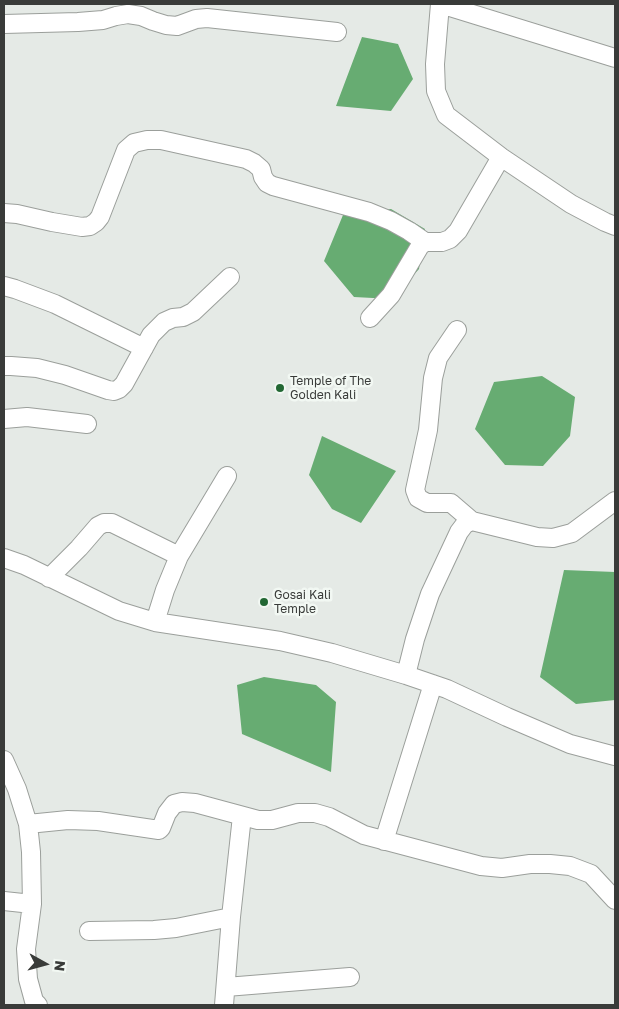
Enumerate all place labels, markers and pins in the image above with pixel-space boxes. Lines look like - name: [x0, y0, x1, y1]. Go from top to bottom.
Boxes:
- place label: Temple of The Golden Kali: [290, 374, 371, 402]
- marker: Temple of The Golden Kali: [274, 382, 286, 394]
- place label: Gosai Kali Temple: [274, 588, 331, 616]
- marker: Gosai Kali Temple: [258, 596, 270, 608]

